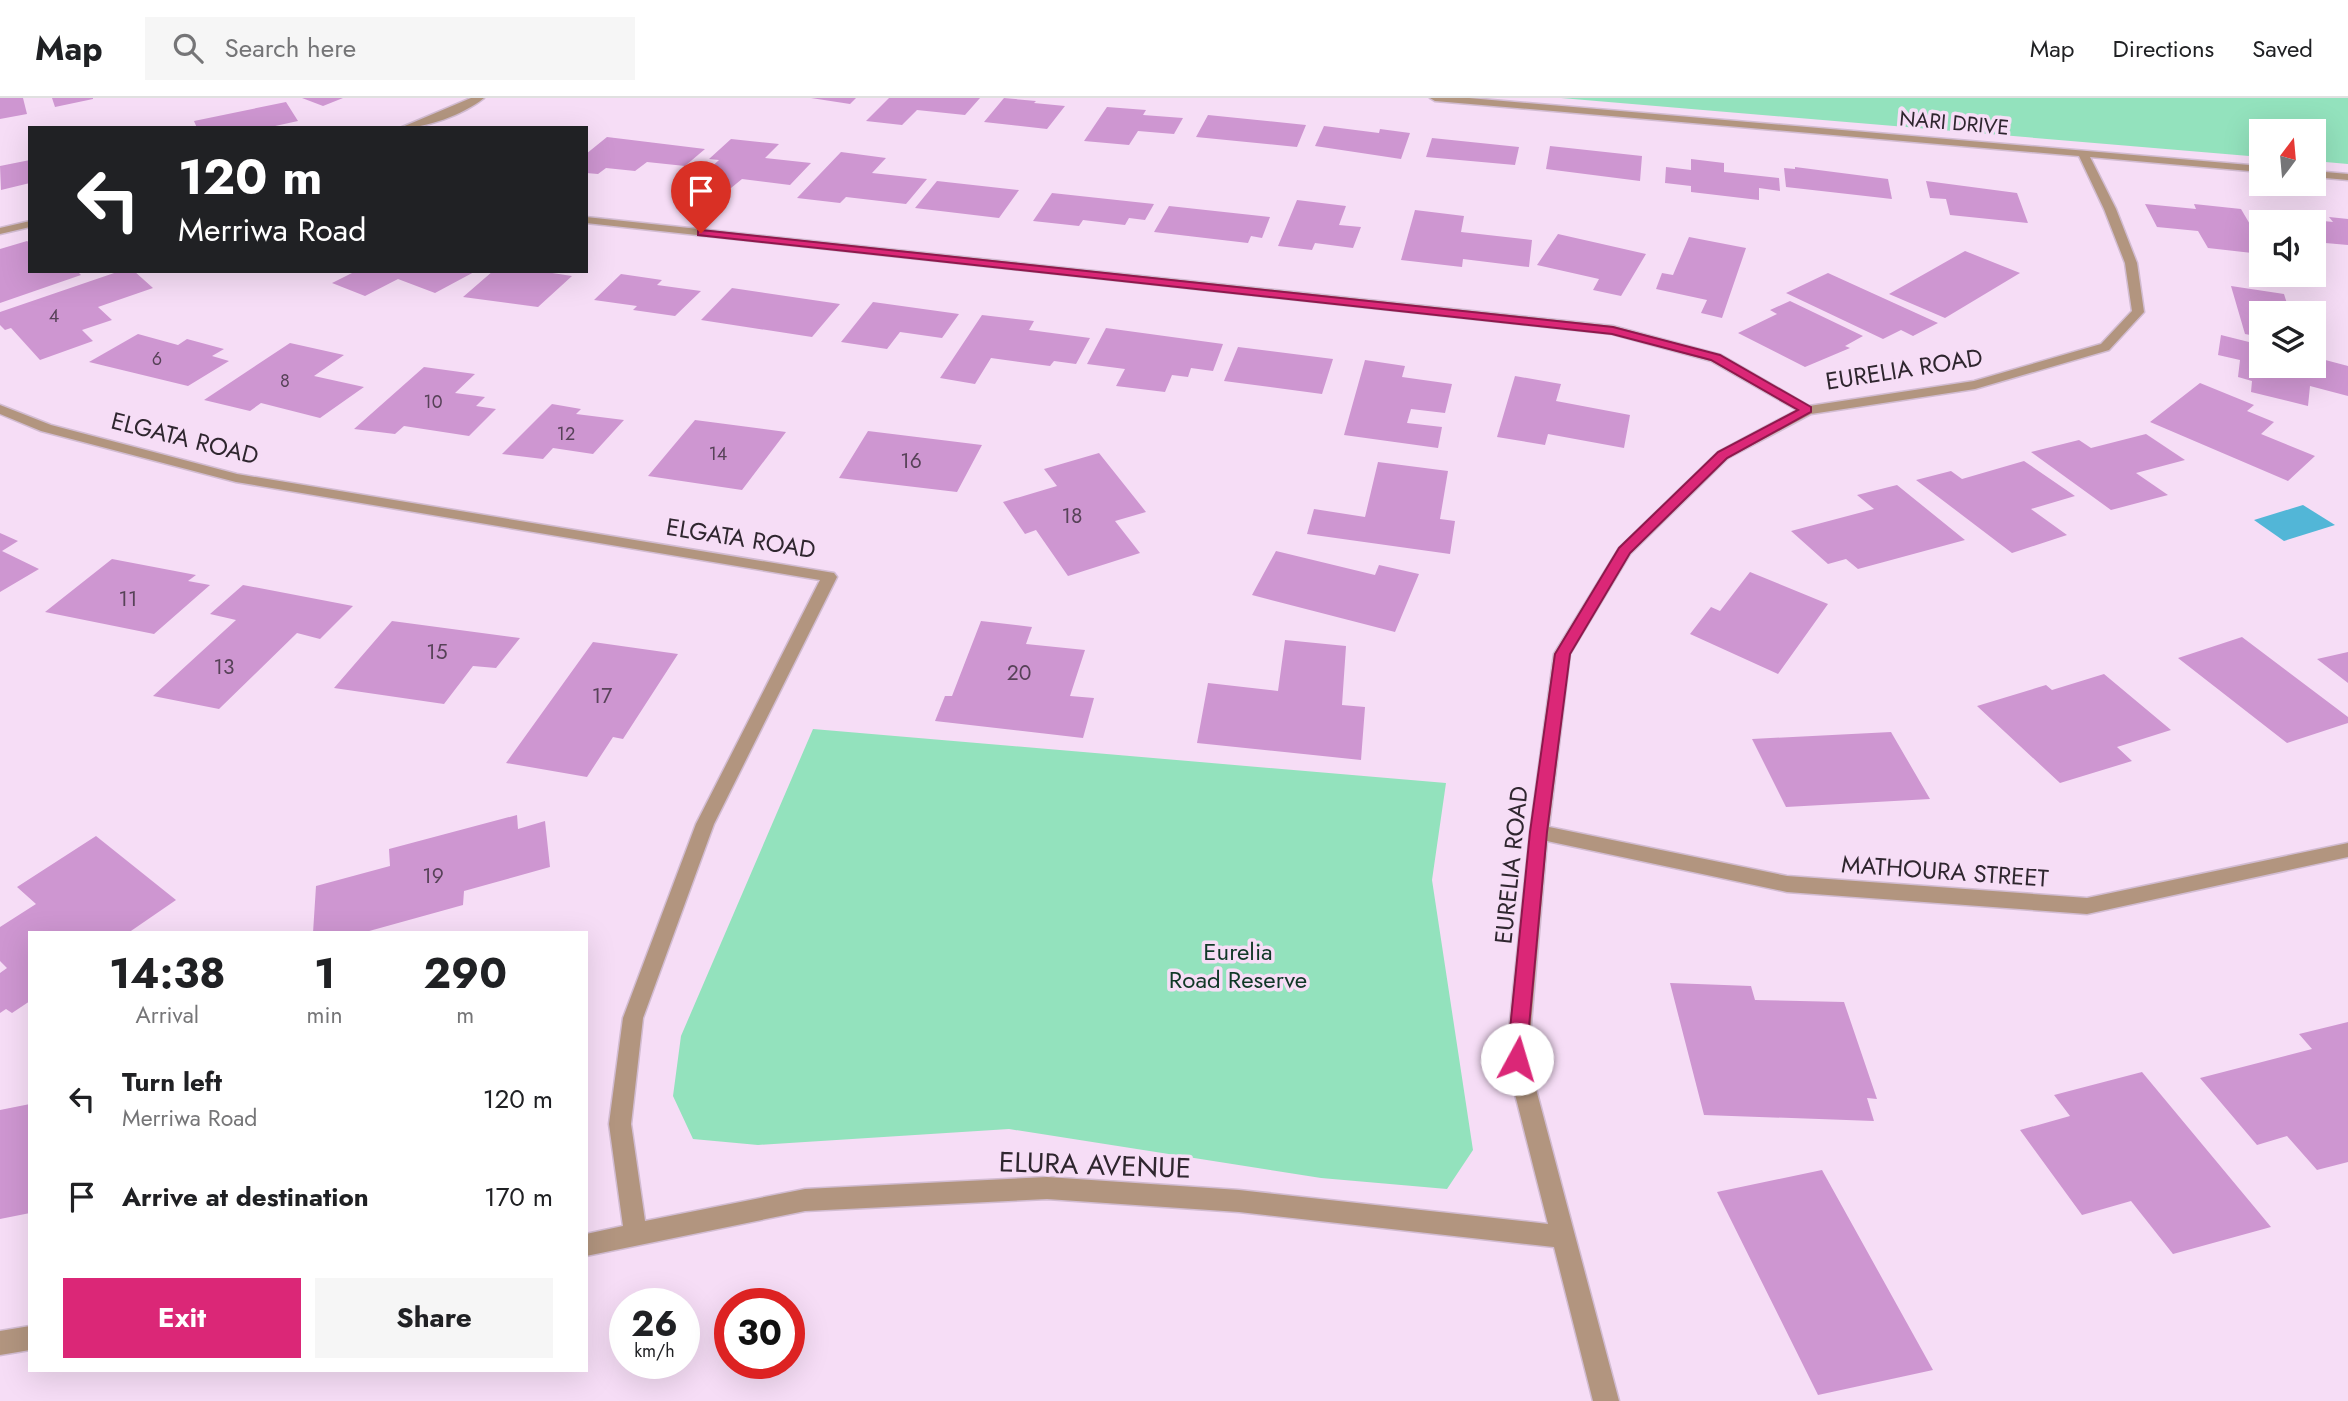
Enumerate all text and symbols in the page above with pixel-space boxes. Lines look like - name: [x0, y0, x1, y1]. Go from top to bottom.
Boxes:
- search box: [145, 17, 635, 80]
- text: Map: [35, 25, 103, 72]
- icon: search: [169, 29, 207, 67]
- text: Search here: [225, 29, 356, 67]
- text: Map: [2030, 31, 2075, 66]
- text: Directions: [2113, 31, 2214, 66]
- text: Saved: [2252, 31, 2313, 66]
- street label: NARI DRIVE: [1898, 103, 2010, 143]
- north arrow: [2249, 119, 2326, 196]
- map controls: [2249, 119, 2326, 378]
- text: 120 m: [178, 142, 322, 212]
- icon: left: [63, 154, 154, 245]
- pin: [671, 161, 731, 233]
- icon: arrive: [682, 172, 720, 210]
- text: Merriwa Road: [178, 207, 366, 253]
- button: sound: [2249, 210, 2326, 287]
- button: layers: [2249, 301, 2326, 378]
- house number: 4: [49, 303, 59, 329]
- street label: EURELIA ROAD: [1823, 339, 1985, 399]
- house number: 6: [152, 346, 162, 372]
- house number: 8: [280, 368, 290, 394]
- house number: 10: [424, 389, 443, 415]
- street label: ELGATA ROAD: [108, 403, 262, 473]
- house number: 12: [557, 421, 575, 447]
- house number: 14: [709, 441, 727, 467]
- house number: 16: [900, 446, 922, 476]
- house number: 18: [1062, 501, 1082, 531]
- street label: ELGATA ROAD: [664, 509, 818, 567]
- house number: 11: [119, 584, 137, 614]
- house number: 15: [426, 637, 448, 667]
- house number: 13: [214, 652, 234, 682]
- house number: 20: [1007, 658, 1031, 688]
- house number: 17: [592, 681, 612, 711]
- street label: EURELIA ROAD: [1485, 784, 1537, 946]
- street label: MATHOURA STREET: [1840, 846, 2050, 896]
- house number: 19: [422, 861, 444, 891]
- park label: Eurelia Road Reserve: [1169, 934, 1307, 997]
- text: 14:38: [109, 943, 226, 1004]
- text: 1: [314, 943, 335, 1004]
- text: 290: [424, 943, 507, 1004]
- text: Arrival: [136, 998, 199, 1032]
- text: min: [307, 998, 343, 1032]
- text: m: [456, 998, 474, 1032]
- position arrow: [1480, 1022, 1554, 1096]
- text: Turn left: [122, 1063, 222, 1101]
- icon: left: [63, 1080, 101, 1118]
- text: 120 m: [483, 1080, 553, 1118]
- text: Merriwa Road: [122, 1101, 257, 1135]
- street label: ELURA AVENUE: [998, 1141, 1192, 1189]
- icon: arrive: [63, 1178, 101, 1216]
- text: Arrive at destination: [122, 1178, 369, 1216]
- text: 170 m: [484, 1178, 553, 1216]
- button: Exit: [63, 1278, 301, 1358]
- button: Share: [315, 1278, 553, 1358]
- speed limit sign: 30: [714, 1288, 805, 1379]
- text: 26: [631, 1299, 678, 1349]
- text: km/h: [634, 1338, 675, 1364]

